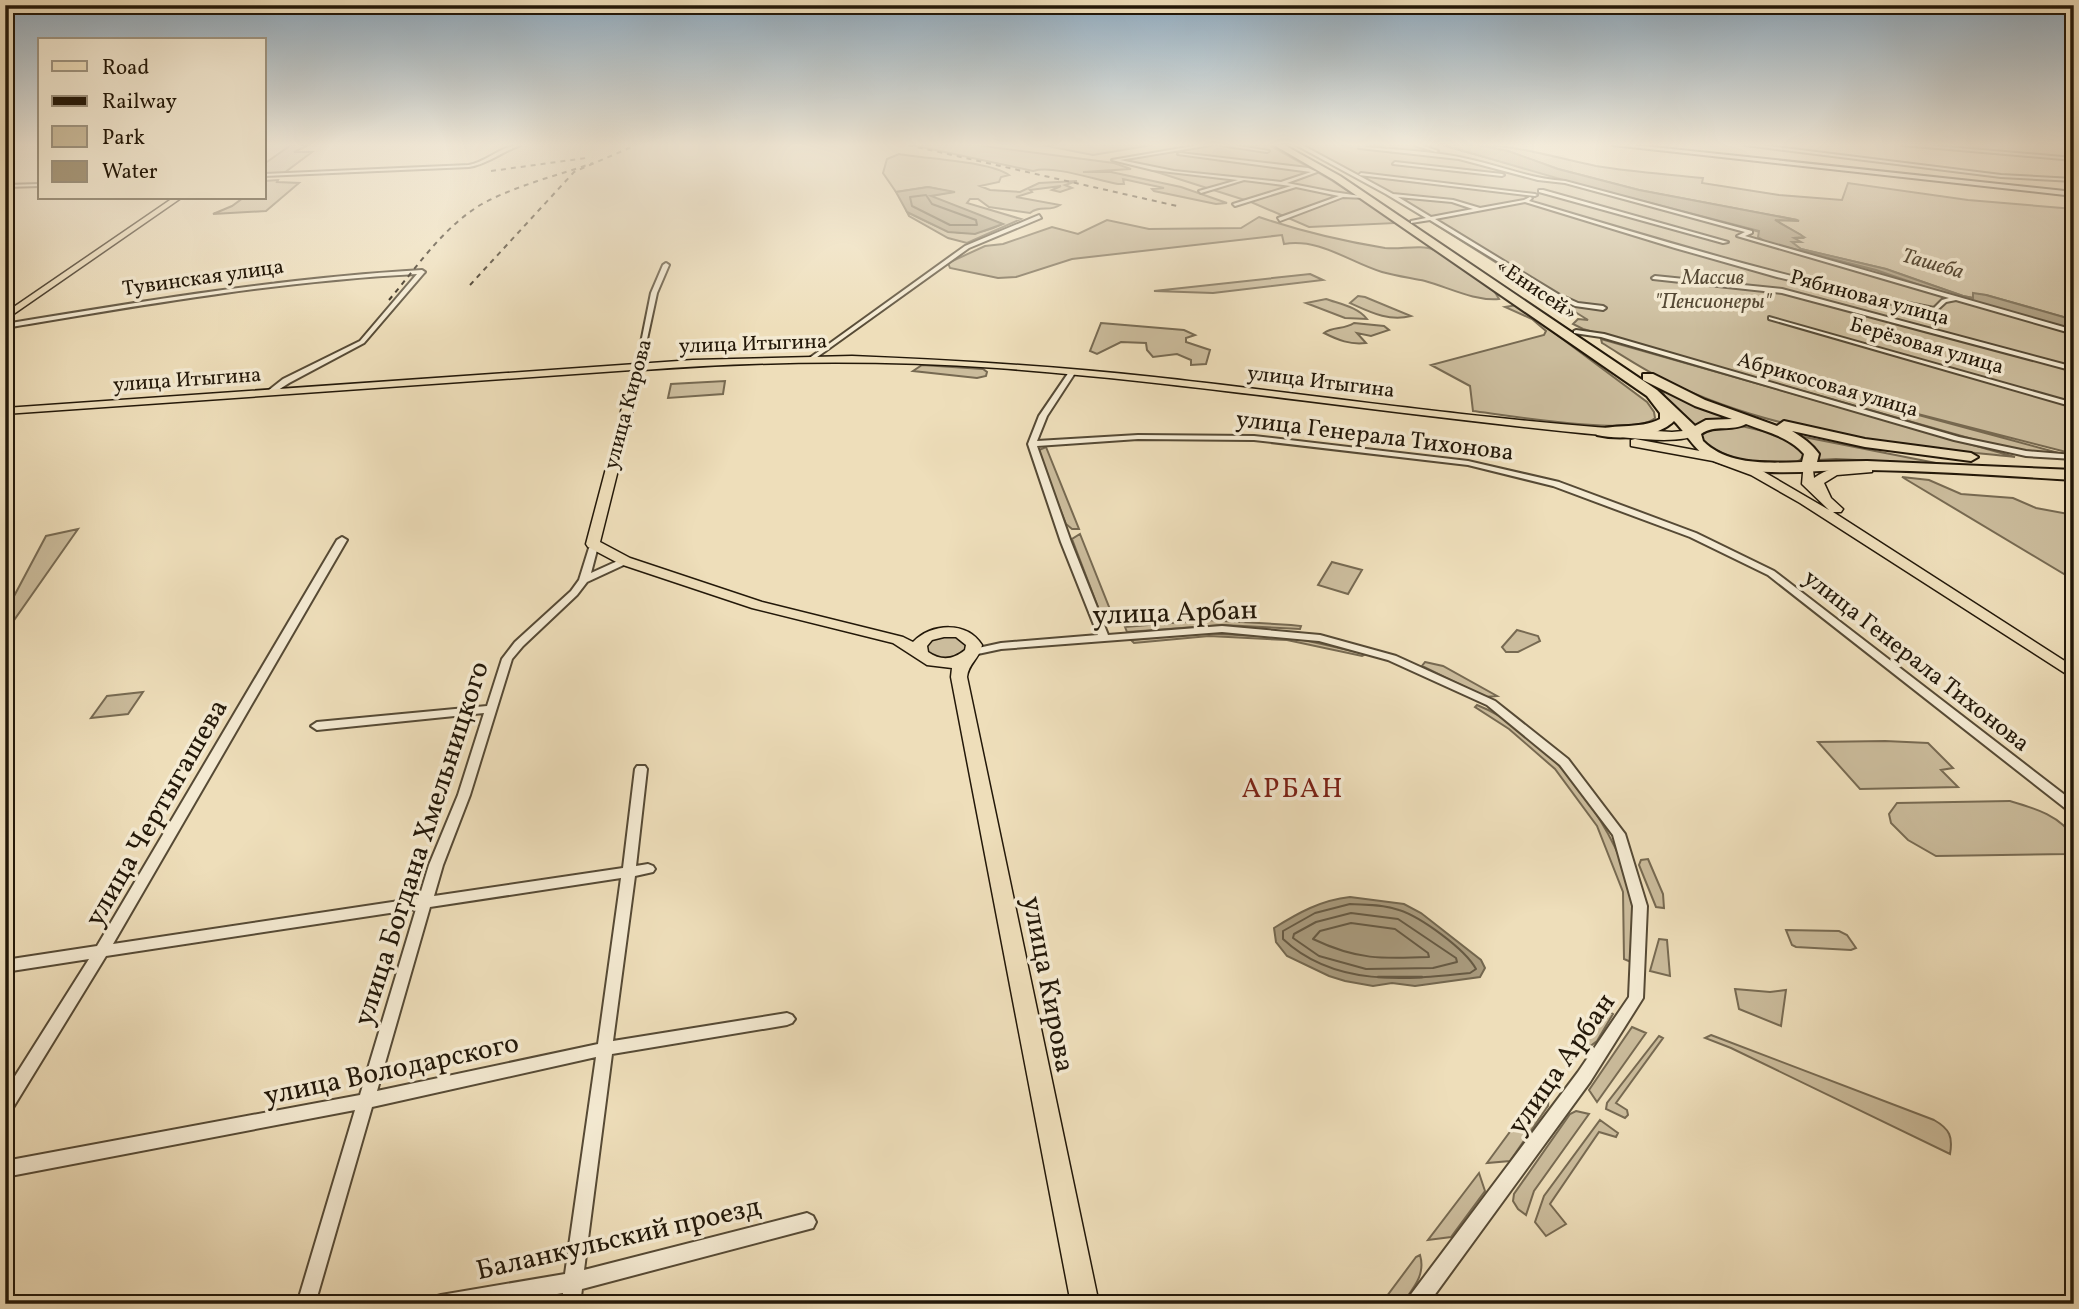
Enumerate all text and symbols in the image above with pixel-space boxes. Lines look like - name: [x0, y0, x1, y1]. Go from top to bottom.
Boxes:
- legend: [38, 38, 266, 200]
- text: Road: [102, 54, 149, 83]
- text: Railway: [102, 88, 178, 117]
- text: Park: [102, 124, 145, 153]
- text: Water: [102, 158, 158, 187]
- water label: Ташеба: [1898, 242, 1967, 287]
- street label: Тувинская улица: [121, 253, 286, 304]
- street label: «Енисей»: [1490, 253, 1582, 328]
- street label: Рябиновая улица: [1787, 263, 1953, 334]
- park label: Массив "Пенсионеры": [1654, 264, 1773, 317]
- street label: Берёзовая улица: [1846, 311, 2007, 382]
- street label: улица Итыгина: [678, 327, 828, 362]
- street label: улица Кирова: [597, 336, 660, 473]
- street label: Абрикосовая улица: [1734, 346, 1922, 425]
- street label: улица Итыгина: [1245, 359, 1396, 406]
- street label: улица Итыгина: [112, 361, 262, 400]
- street label: улица Генерала Тихонова: [1234, 403, 1516, 471]
- street label: улица Генерала Тихонова: [1795, 562, 2036, 761]
- street label: улица Арбан: [1092, 591, 1258, 636]
- street label: улица Богдана Хмельницкого: [345, 656, 500, 1031]
- street label: улица Чертыгашева: [76, 692, 238, 934]
- district label: АРБАН: [1241, 770, 1345, 809]
- street label: улица Кирова: [1011, 893, 1084, 1076]
- street label: улица Арбан: [1499, 986, 1625, 1143]
- street label: улица Володарского: [260, 1024, 523, 1117]
- street label: Баланкульский проезд: [472, 1188, 765, 1291]

